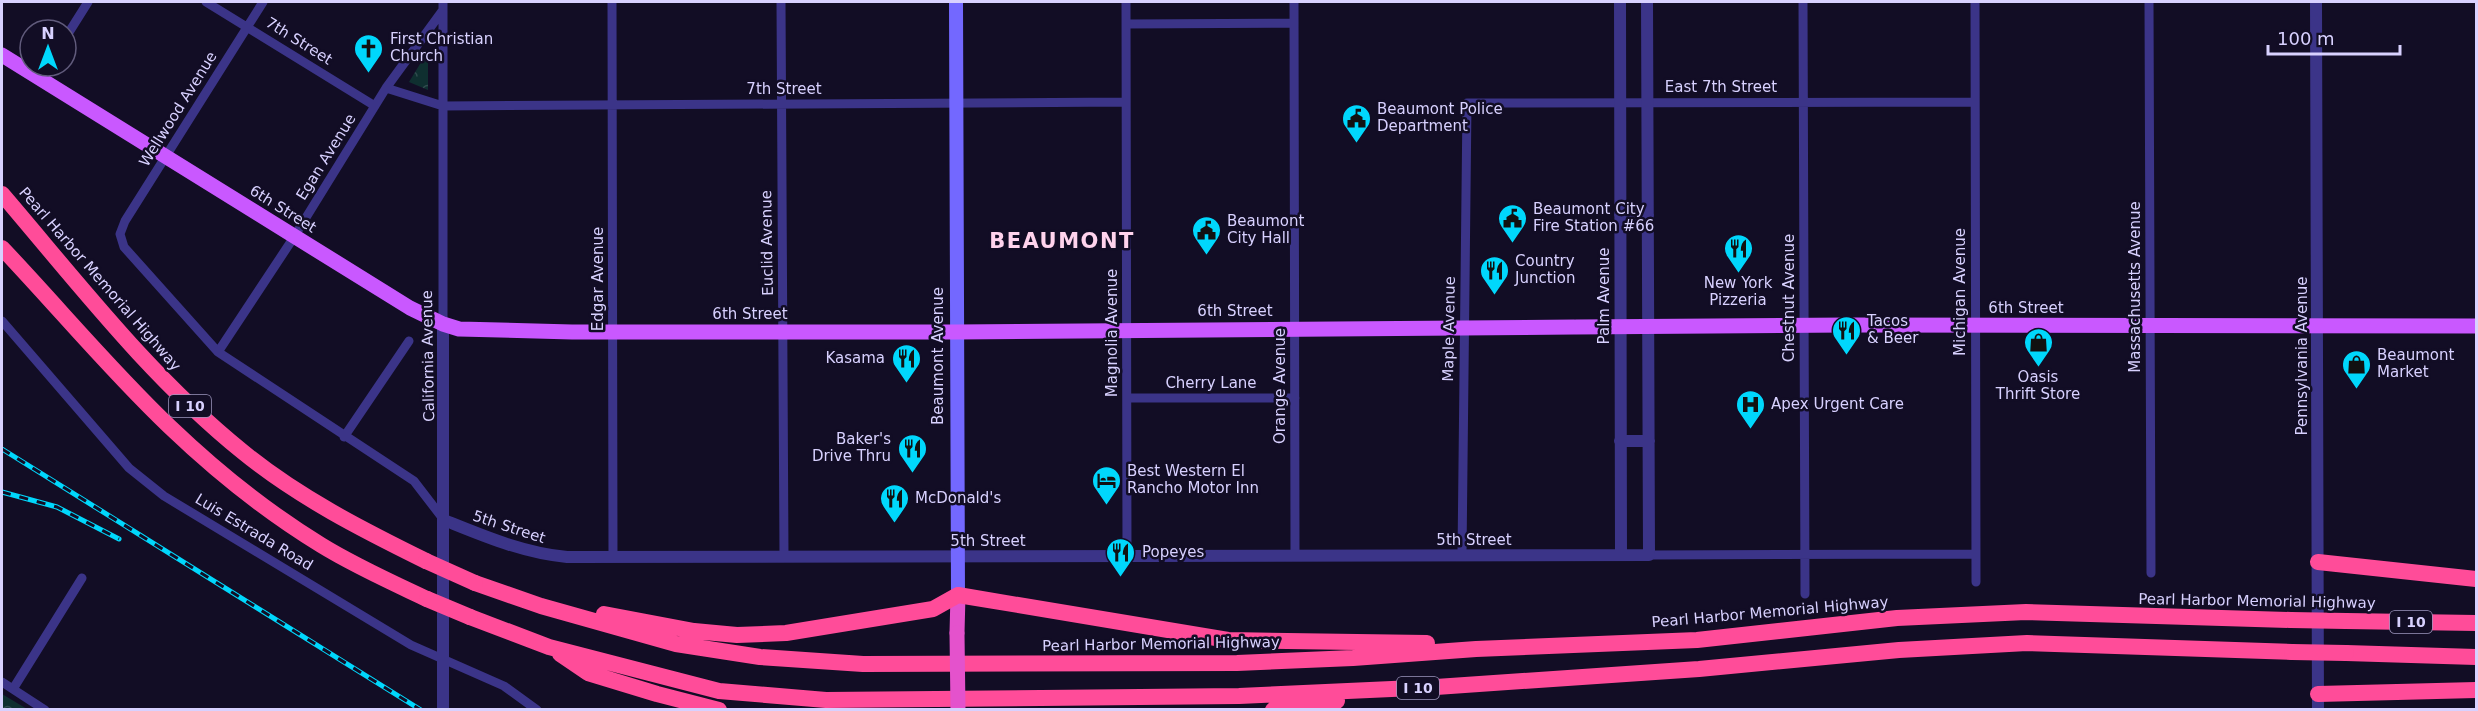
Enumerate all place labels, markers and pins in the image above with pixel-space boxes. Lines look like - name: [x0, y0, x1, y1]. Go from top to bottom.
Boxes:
- place label: First Christian Church: [390, 30, 493, 65]
- church icon: First Christian Church: [353, 32, 385, 74]
- place label: Beaumont Police Department: [1377, 100, 1503, 135]
- public building icon: Beaumont Police Department: [1340, 102, 1372, 144]
- place label: Beaumont City Fire Station #66: [1533, 200, 1654, 235]
- public building icon: Beaumont City Fire Station #66: [1496, 202, 1528, 244]
- place label: Beaumont City Hall: [1227, 212, 1305, 247]
- public building icon: Beaumont City Hall: [1190, 214, 1222, 256]
- restaurant icon: New York Pizzeria: [1722, 232, 1754, 274]
- place label: Country Junction: [1514, 252, 1575, 287]
- restaurant icon: Country Junction: [1478, 254, 1510, 296]
- place label: New York Pizzeria: [1704, 274, 1773, 309]
- place label: Tacos & Beer: [1866, 312, 1919, 347]
- restaurant icon: Tacos & Beer: [1830, 314, 1862, 356]
- shop icon: Oasis Thrift Store: [2022, 326, 2054, 368]
- restaurant icon: Kasama: [890, 342, 922, 384]
- place label: Beaumont Market: [2377, 346, 2455, 381]
- shop icon: Beaumont Market: [2340, 348, 2372, 390]
- place label: Kasama: [825, 349, 885, 367]
- place label: Oasis Thrift Store: [1995, 368, 2080, 403]
- hospital icon: Apex Urgent Care: [1734, 388, 1766, 430]
- place label: Apex Urgent Care: [1771, 395, 1904, 413]
- place label: Baker's Drive Thru: [812, 430, 891, 465]
- restaurant icon: Baker's Drive Thru: [896, 432, 928, 474]
- place label: Best Western El Rancho Motor Inn: [1127, 462, 1259, 497]
- hotel icon: Best Western El Rancho Motor Inn: [1090, 464, 1122, 506]
- restaurant icon: McDonald's: [878, 482, 910, 524]
- place label: McDonald's: [915, 489, 1001, 507]
- restaurant icon: Popeyes: [1105, 536, 1137, 578]
- place label: Popeyes: [1142, 543, 1205, 561]

